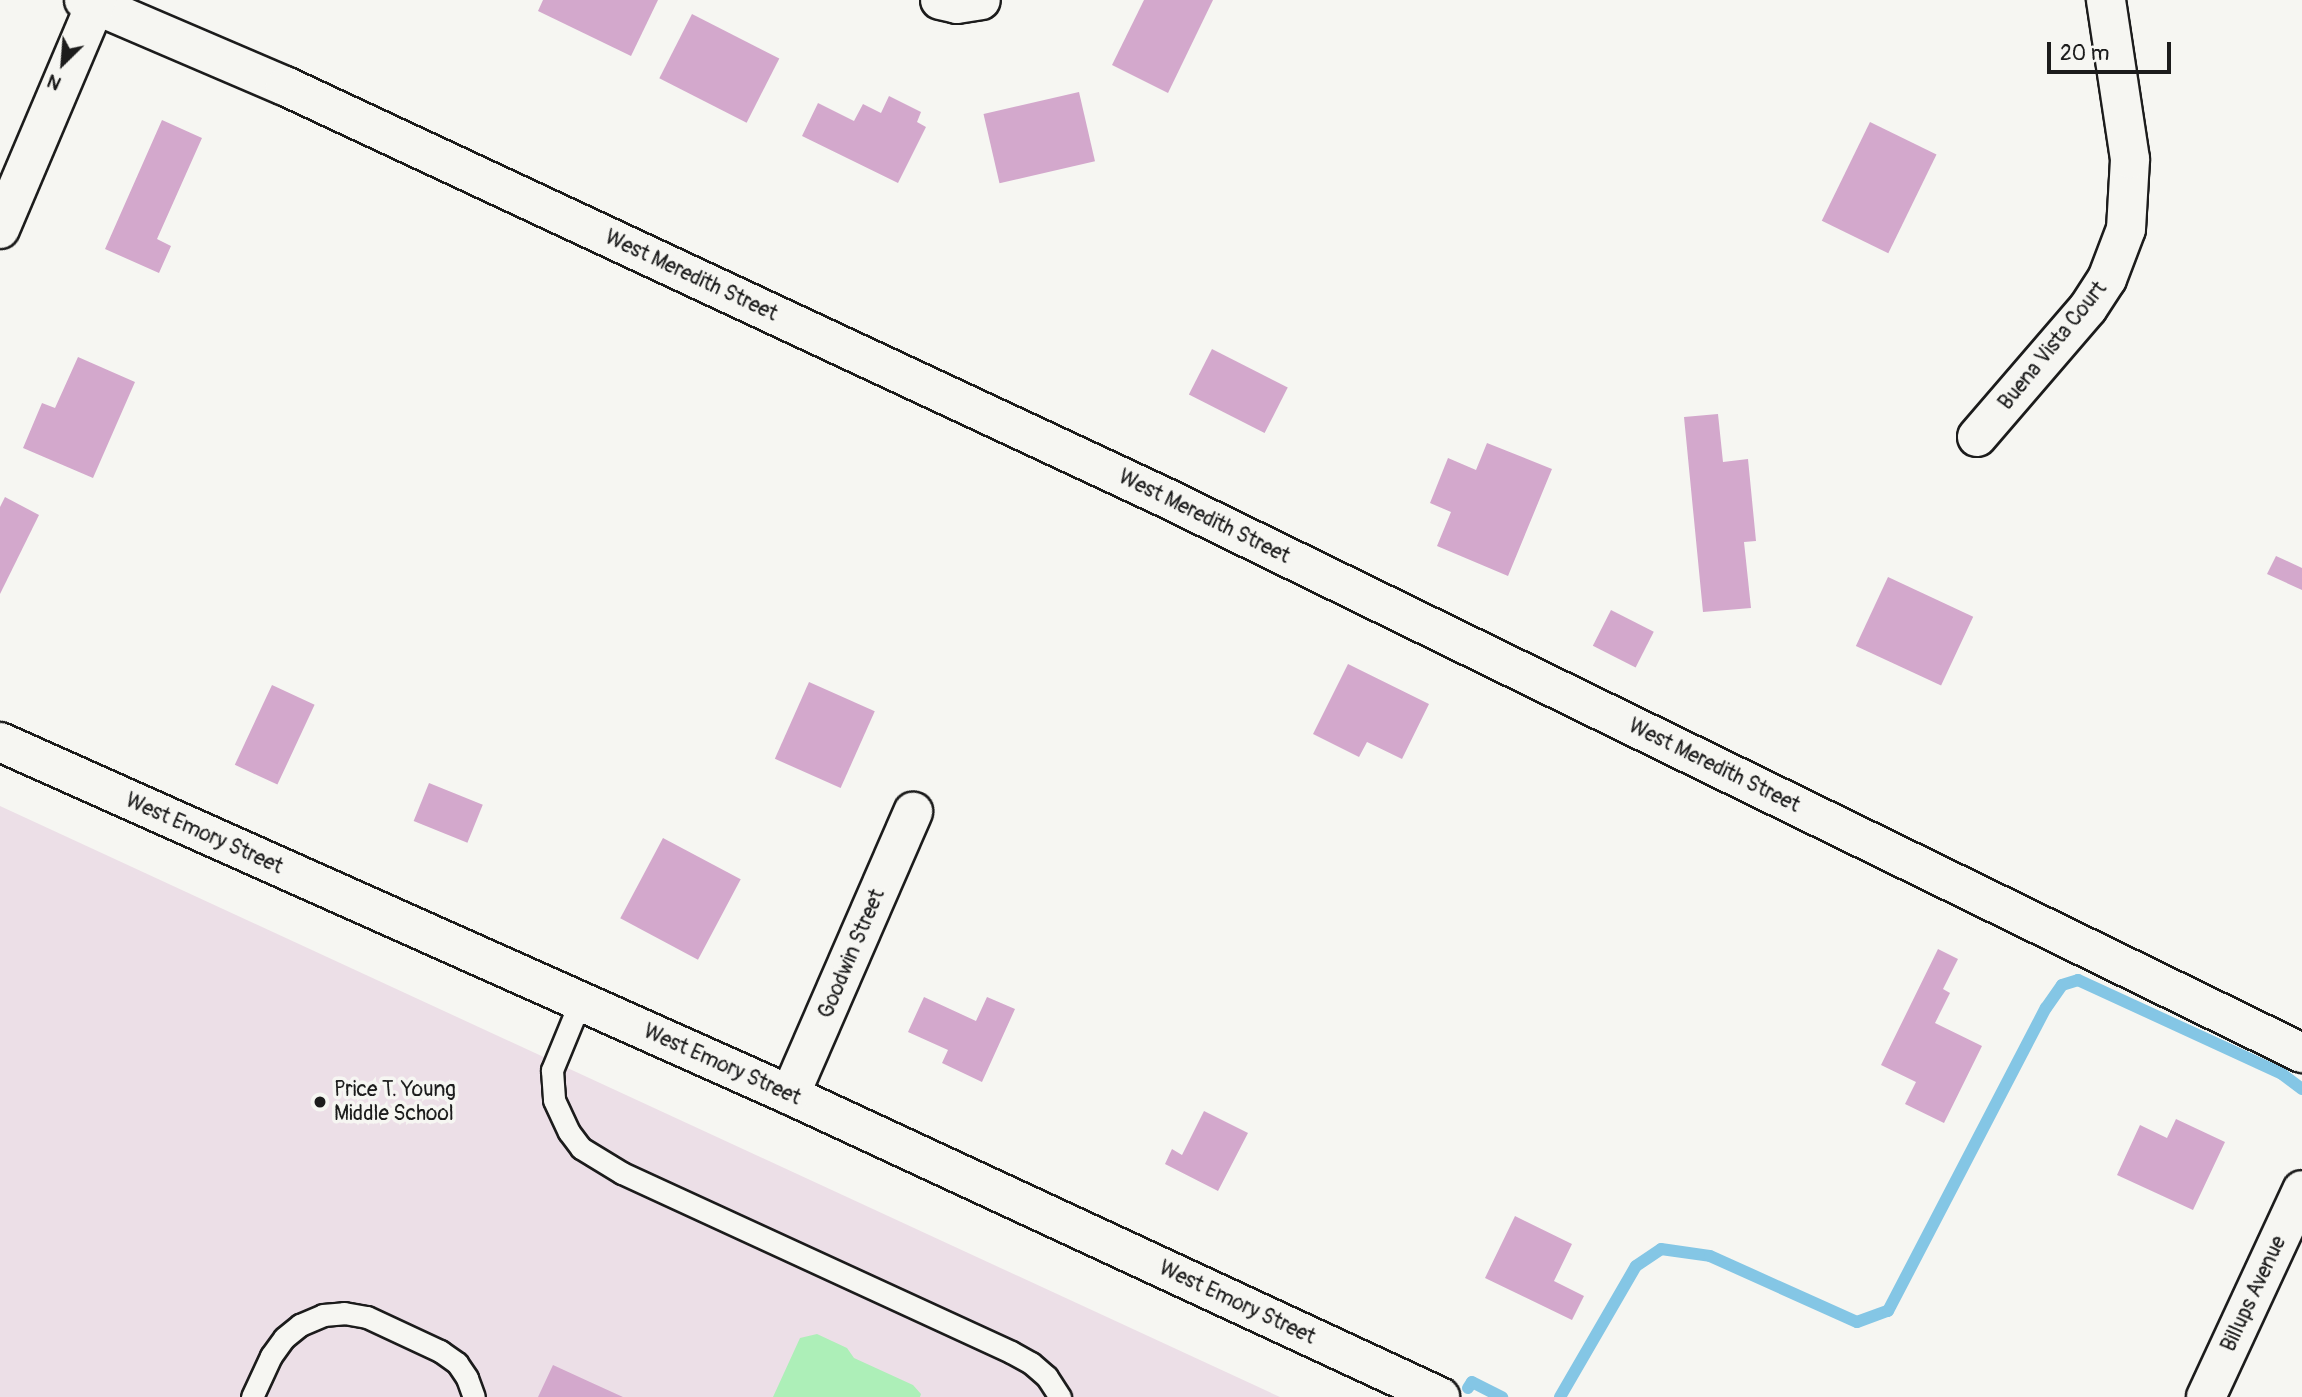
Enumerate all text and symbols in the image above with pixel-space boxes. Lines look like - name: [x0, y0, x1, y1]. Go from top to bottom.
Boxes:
- north arrow: [28, 28, 98, 98]
- scale bar: [2050, 28, 2174, 72]
- text: 20 m: [2060, 40, 2109, 67]
- text: N: [43, 68, 65, 96]
- street label: West Meredith Street: [601, 225, 781, 327]
- street label: Buena Vista Court: [1994, 277, 2112, 415]
- street label: West Meredith Street: [1114, 465, 1294, 569]
- street label: West Meredith Street: [1624, 714, 1804, 818]
- street label: West Emory Street: [121, 788, 287, 880]
- street label: Goodwin Street: [813, 886, 891, 1022]
- street label: West Emory Street: [639, 1019, 805, 1111]
- place label: Price T. Young Middle School: [334, 1077, 456, 1127]
- marker: Price T. Young Middle School: [312, 1094, 328, 1110]
- street label: Billups Avenue: [2216, 1232, 2292, 1356]
- street label: West Emory Street: [1155, 1256, 1319, 1350]

